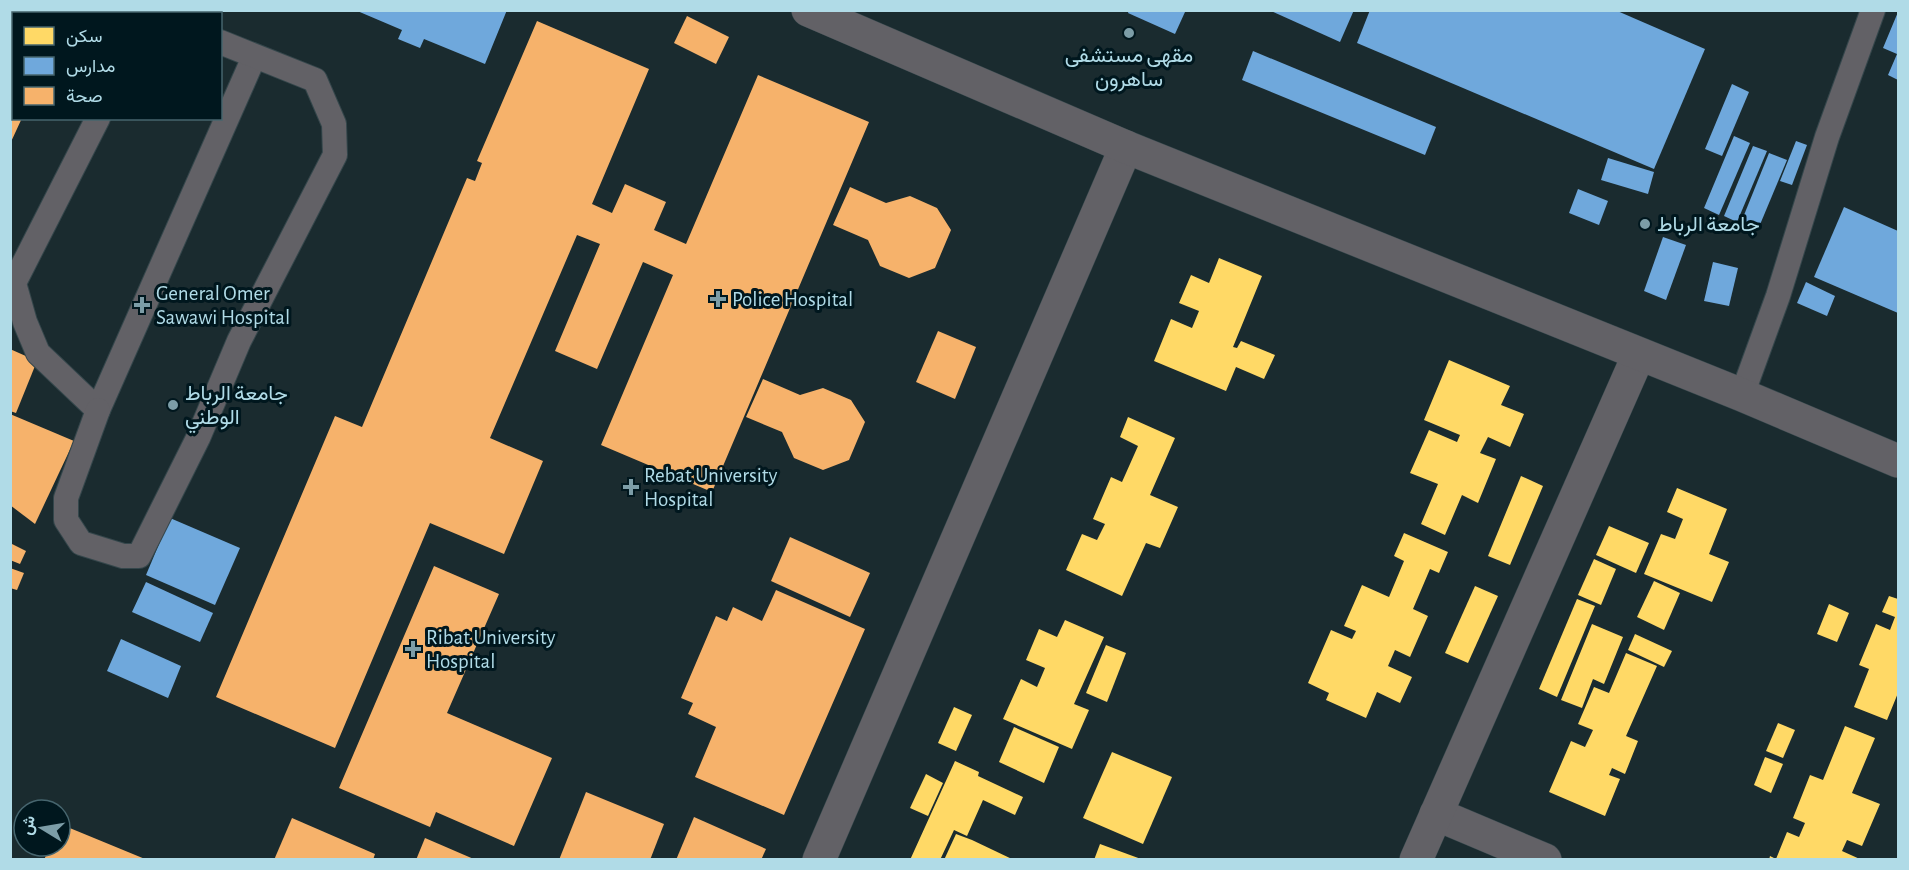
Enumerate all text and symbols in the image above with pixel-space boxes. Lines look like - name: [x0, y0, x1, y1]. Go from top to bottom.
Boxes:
- legend: [12, 12, 222, 120]
- marker: مقهى مستشفى ساهرون: [1122, 26, 1136, 40]
- text: سكن: [66, 28, 102, 47]
- place label: مقهى مستشفى ساهرون: [1065, 45, 1193, 92]
- text: مدارس: [66, 58, 115, 77]
- text: صحة: [66, 88, 103, 106]
- place label: جامعة الرباط: [1657, 214, 1760, 237]
- marker: جامعة الرباط: [1638, 217, 1652, 231]
- place label: General Omer Sawawi Hospital: [156, 283, 290, 328]
- place label: Police Hospital: [732, 289, 853, 310]
- marker: Police Hospital: [709, 290, 727, 308]
- marker: General Omer Sawawi Hospital: [133, 296, 151, 314]
- place label: جامعة الرباط الوطني: [185, 383, 288, 434]
- marker: جامعة الرباط الوطني: [166, 398, 180, 412]
- place label: Rebat University Hospital: [644, 465, 777, 510]
- marker: Rebat University Hospital: [622, 478, 640, 496]
- place label: Ribat University Hospital: [426, 627, 556, 672]
- marker: Ribat University Hospital: [404, 640, 422, 658]
- north arrow: [12, 798, 72, 858]
- text: ش: [19, 814, 39, 836]

